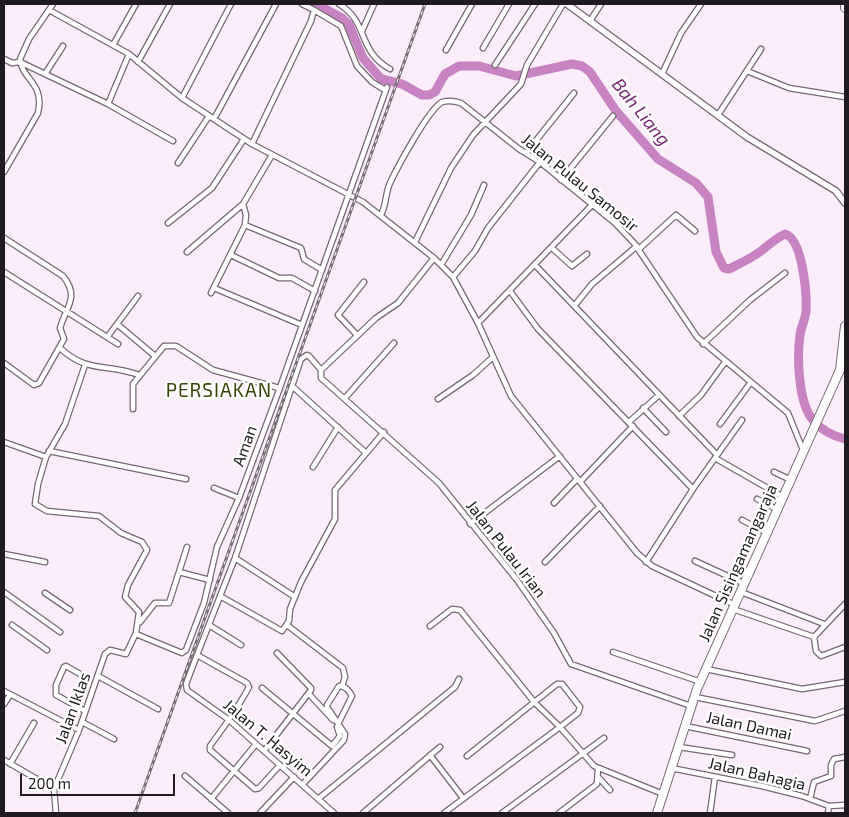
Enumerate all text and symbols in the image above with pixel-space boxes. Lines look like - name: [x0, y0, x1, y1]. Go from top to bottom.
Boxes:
- water label: Bah Liang: [607, 74, 675, 150]
- street label: Jalan Pulau Samosir: [518, 130, 642, 236]
- district label: PERSIAKAN: [165, 380, 273, 402]
- street label: Aman: [229, 423, 261, 469]
- street label: Jalan Sisingamangaraja: [695, 481, 781, 645]
- street label: Jalan Pulau Irian: [462, 497, 550, 601]
- street label: Jalan Iklas: [51, 670, 95, 746]
- street label: Jalan T. Hasyim: [220, 695, 316, 781]
- street label: Jalan Damai: [705, 708, 793, 744]
- street label: Jalan Bahagia: [707, 754, 807, 794]
- scale bar: [22, 764, 178, 796]
- text: 200 m: [28, 774, 71, 792]

